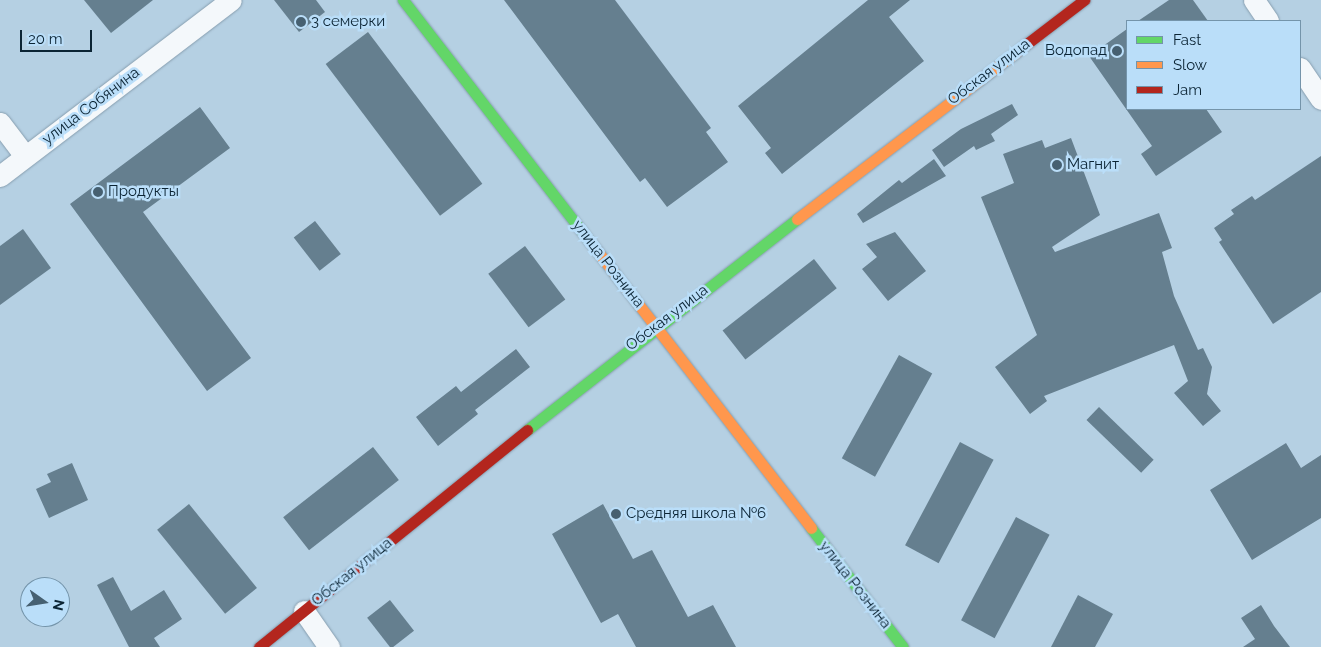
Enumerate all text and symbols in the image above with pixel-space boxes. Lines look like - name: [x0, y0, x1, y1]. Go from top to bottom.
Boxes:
- place label: 3 семерки: [311, 13, 385, 31]
- marker: 3 семерки: [295, 16, 307, 28]
- scale bar: [22, 20, 95, 52]
- legend: [1126, 20, 1301, 110]
- text: 20 m: [28, 30, 63, 48]
- text: Fast: [1173, 31, 1201, 49]
- street label: Обская улица: [944, 35, 1034, 109]
- place label: Водопад: [1045, 42, 1107, 60]
- marker: Водопад: [1111, 45, 1123, 57]
- text: Slow: [1173, 56, 1207, 74]
- street label: улица Собянина: [39, 64, 143, 148]
- text: Jam: [1173, 81, 1202, 99]
- place label: Магнит: [1067, 156, 1119, 174]
- marker: Магнит: [1051, 159, 1063, 171]
- place label: Продукты: [108, 183, 179, 201]
- marker: Продукты: [92, 186, 104, 198]
- street label: улица Рознина: [568, 217, 648, 311]
- street label: Обская улица: [622, 281, 712, 355]
- place label: Средняя школа №6: [626, 505, 766, 523]
- marker: Средняя школа №6: [610, 508, 622, 520]
- street label: Обская улица: [308, 534, 396, 610]
- street label: улица Рознина: [815, 538, 895, 632]
- north arrow: [20, 577, 70, 627]
- text: N: [50, 598, 68, 612]

